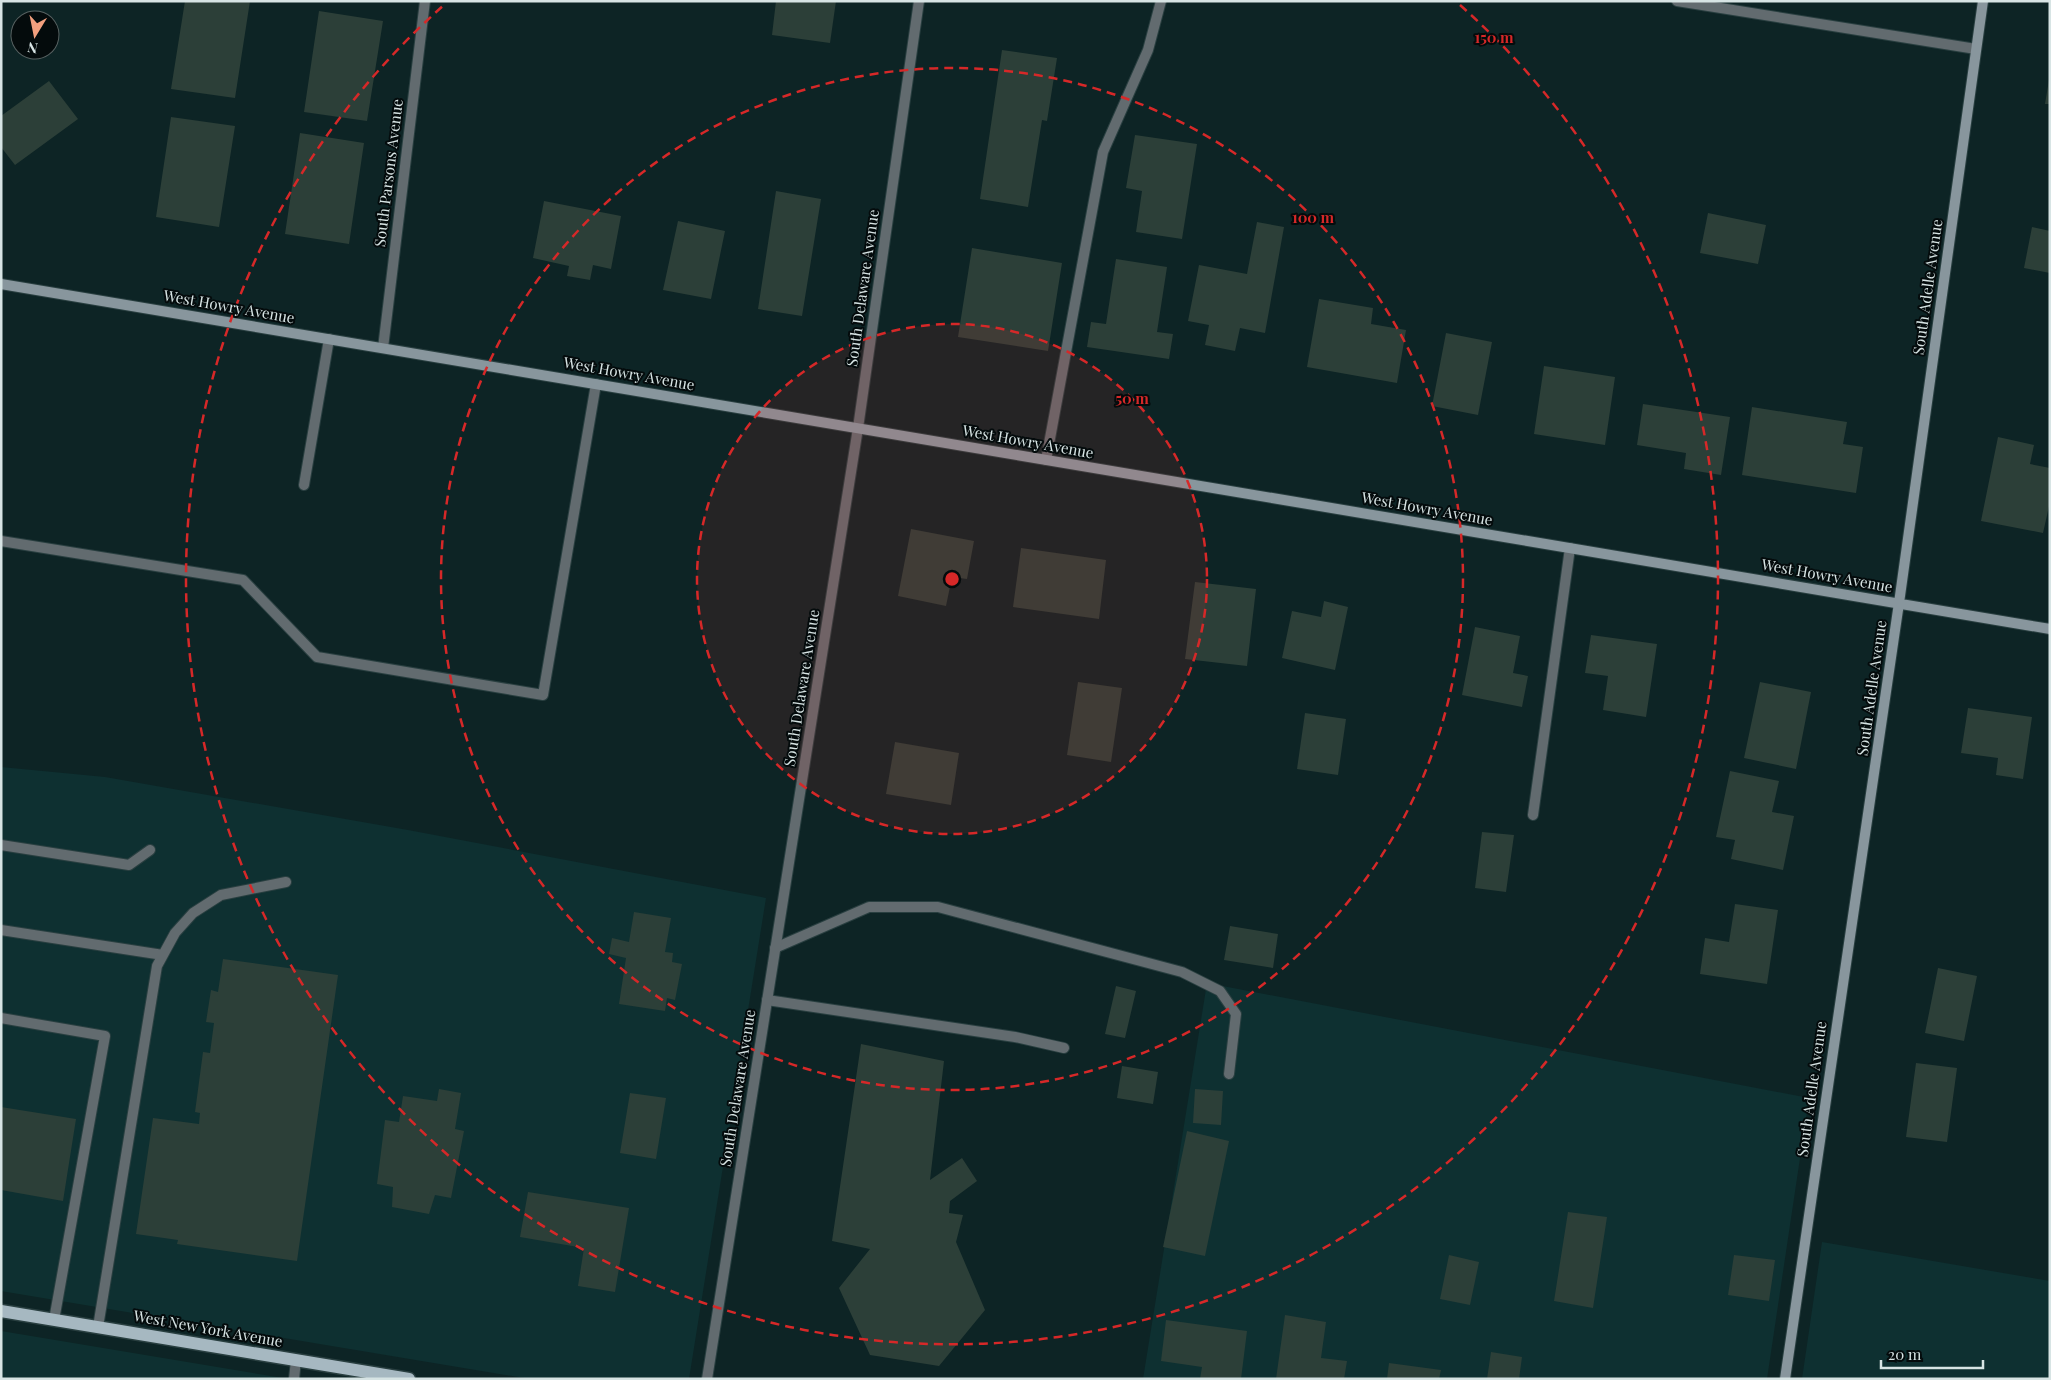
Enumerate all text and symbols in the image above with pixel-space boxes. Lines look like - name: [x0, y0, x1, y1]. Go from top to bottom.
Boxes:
- north arrow: [10, 10, 60, 60]
- text: 150 m: [1474, 27, 1514, 47]
- text: N: [26, 38, 39, 59]
- street label: South Parsons Avenue: [369, 98, 407, 248]
- text: 100 m: [1292, 207, 1335, 227]
- street label: South Delaware Avenue: [841, 208, 883, 368]
- street label: South Adelle Avenue: [1908, 218, 1946, 356]
- street label: West Howry Avenue: [161, 284, 296, 327]
- street label: West Howry Avenue: [561, 351, 696, 394]
- text: 50 m: [1115, 388, 1149, 408]
- street label: West Howry Avenue: [960, 419, 1095, 462]
- street label: West Howry Avenue: [1359, 486, 1494, 529]
- street label: West Howry Avenue: [1759, 553, 1894, 596]
- centre of rings: [943, 570, 961, 588]
- street label: South Delaware Avenue: [779, 608, 823, 768]
- street label: South Adelle Avenue: [1852, 619, 1890, 757]
- street label: South Delaware Avenue: [715, 1008, 759, 1168]
- street label: South Adelle Avenue: [1792, 1020, 1830, 1158]
- street label: West New York Avenue: [131, 1305, 284, 1351]
- scale bar: [1881, 1338, 1984, 1370]
- text: 20 m: [1888, 1344, 1922, 1364]

